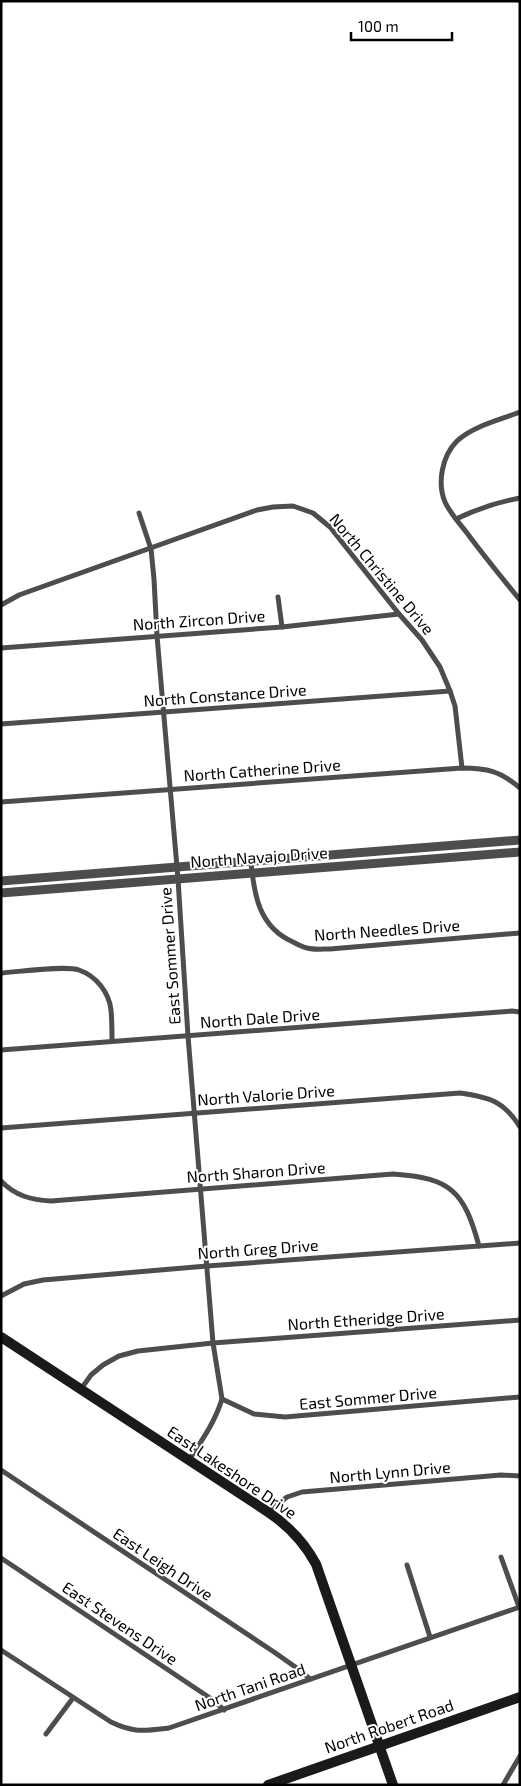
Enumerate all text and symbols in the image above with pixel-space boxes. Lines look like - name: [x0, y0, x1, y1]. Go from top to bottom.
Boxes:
- scale bar: [351, 10, 452, 42]
- text: 100 m: [358, 17, 399, 35]
- street label: North Christine Drive: [326, 509, 439, 638]
- street label: North Zircon Drive: [132, 605, 266, 634]
- street label: North Constance Drive: [143, 679, 307, 710]
- street label: North Catherine Drive: [183, 755, 341, 784]
- street label: North Navajo Drive: [190, 842, 328, 872]
- street label: East Sommer Drive: [155, 887, 184, 1025]
- street label: North Needles Drive: [313, 915, 461, 944]
- street label: North Dale Drive: [199, 1004, 321, 1031]
- street label: North Valorie Drive: [197, 1080, 335, 1109]
- street label: North Sharon Drive: [186, 1157, 326, 1186]
- street label: North Greg Drive: [197, 1235, 319, 1262]
- street label: North Etheridge Drive: [287, 1304, 445, 1333]
- street label: East Sommer Drive: [298, 1382, 437, 1413]
- street label: East Lakeshore Drive: [164, 1421, 301, 1522]
- street label: North Lynn Drive: [329, 1457, 451, 1486]
- street label: East Leigh Drive: [110, 1523, 217, 1604]
- street label: East Stevens Drive: [59, 1577, 182, 1668]
- street label: North Tani Road: [192, 1659, 308, 1714]
- street label: North Robert Road: [322, 1695, 456, 1757]

